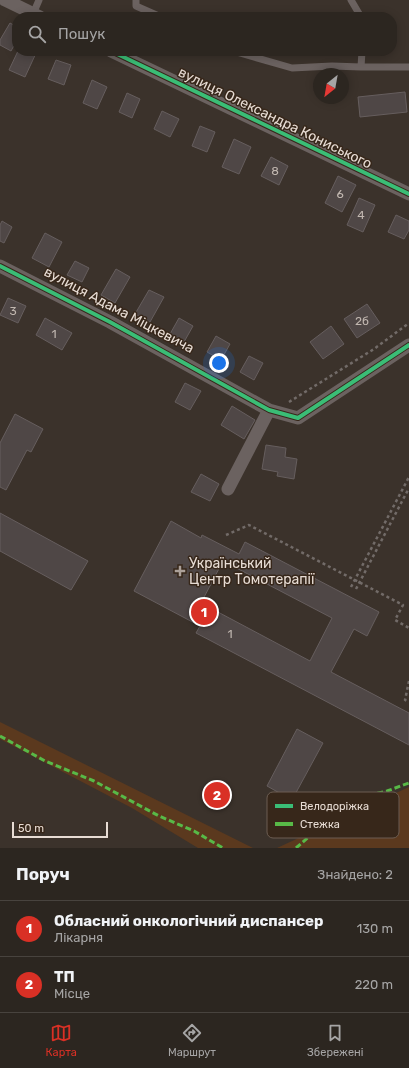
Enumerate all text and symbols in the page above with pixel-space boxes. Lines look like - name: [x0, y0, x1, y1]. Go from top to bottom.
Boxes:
- search box: [12, 12, 397, 56]
- icon: search: [26, 23, 48, 45]
- text: Пошук: [58, 25, 105, 43]
- street label: вулиця Олександра Кониського: [175, 64, 375, 172]
- north arrow: [313, 68, 349, 104]
- house number: 8: [271, 164, 279, 178]
- house number: 6: [336, 187, 344, 201]
- house number: 4: [357, 208, 365, 222]
- street label: вулиця Адама Міцкевича: [41, 263, 197, 357]
- house number: 3: [9, 304, 17, 318]
- house number: 2б: [355, 314, 369, 328]
- house number: 1: [51, 327, 57, 341]
- your location: [209, 353, 229, 373]
- place label: Український Центр Томотерапії: [189, 555, 315, 588]
- marker: Український Центр Томотерапії: [174, 565, 186, 577]
- pin: 1: [191, 597, 217, 627]
- house number: 1: [227, 627, 233, 641]
- pin: 2: [204, 780, 230, 810]
- legend: [267, 792, 399, 838]
- text: Велодоріжка: [300, 800, 369, 813]
- text: Стежка: [300, 818, 340, 831]
- scale bar: [12, 820, 108, 839]
- text: 50 m: [18, 822, 44, 835]
- text: Поруч: [16, 864, 70, 884]
- text: Знайдено: 2: [317, 867, 393, 882]
- text: Обласний онкологічний диспансер: [54, 912, 323, 930]
- text: 1: [26, 921, 32, 936]
- text: 130 m: [357, 921, 393, 936]
- text: Лікарня: [54, 930, 103, 945]
- text: ТП: [54, 968, 75, 986]
- text: 2: [25, 977, 33, 992]
- text: 220 m: [355, 977, 393, 992]
- text: Місце: [54, 986, 90, 1001]
- tab: Карта: [46, 1022, 77, 1059]
- tab: Маршрут: [168, 1022, 216, 1059]
- tab: Збережені: [307, 1022, 363, 1059]

